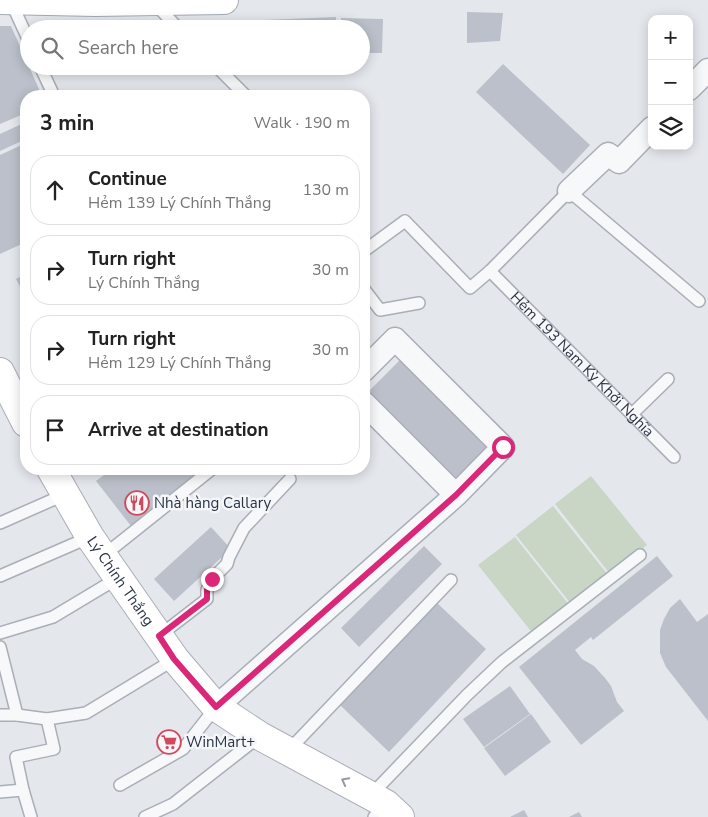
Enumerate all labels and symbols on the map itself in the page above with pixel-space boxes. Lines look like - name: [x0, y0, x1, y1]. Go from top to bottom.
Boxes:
- street label: Hẻm 193 Nam Kỳ Khởi Nghĩa: [506, 287, 658, 441]
- route start: [492, 436, 515, 459]
- restaurant icon: Nhà hàng Callary: [124, 490, 150, 516]
- place label: Nhà hàng Callary: [154, 493, 272, 513]
- street label: Lý Chính Thắng: [82, 532, 159, 630]
- route end: [201, 568, 224, 591]
- supermarket icon: WinMart+: [156, 729, 182, 755]
- place label: WinMart+: [186, 732, 255, 752]
- one-way arrow: [341, 777, 350, 787]

